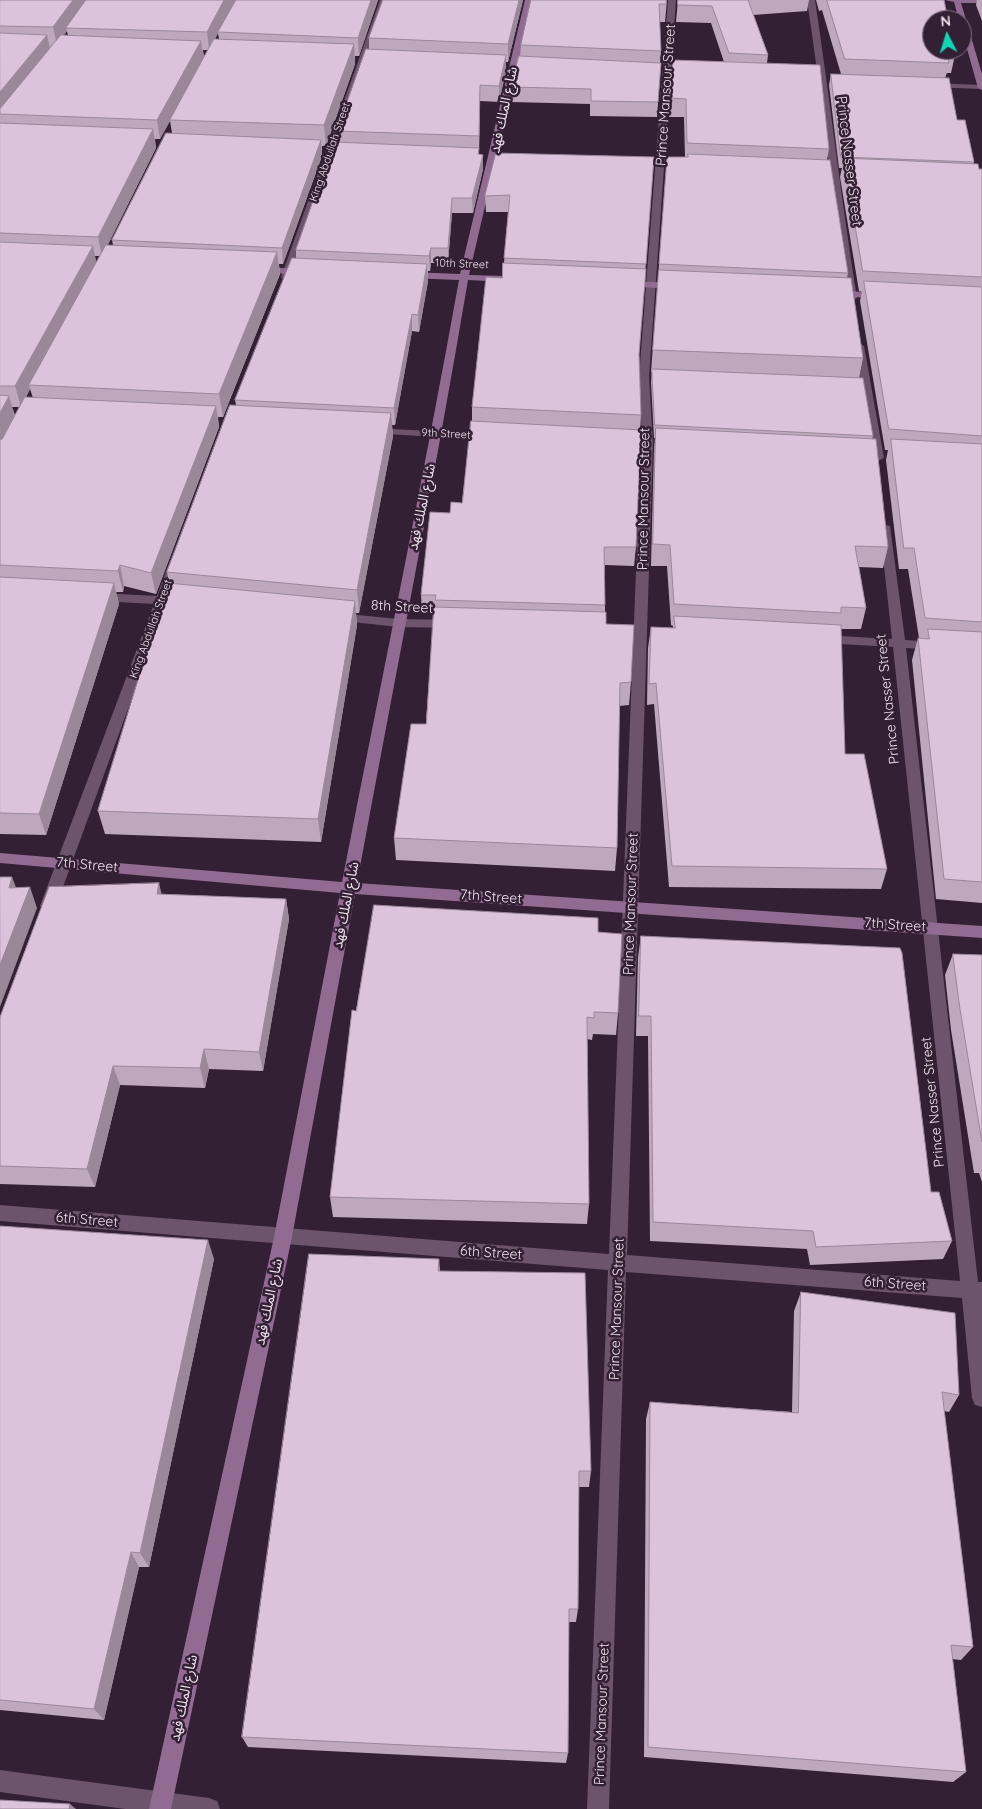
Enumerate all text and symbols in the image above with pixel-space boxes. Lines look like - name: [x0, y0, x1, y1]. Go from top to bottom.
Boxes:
- north arrow: [922, 10, 972, 60]
- text: N: [940, 12, 952, 30]
- street label: Prince Mansour Street: [653, 23, 679, 167]
- street label: شارع الملك فهد: [487, 65, 521, 155]
- street label: Prince Nasser Street: [833, 95, 865, 227]
- street label: King Abdullah Street: [307, 101, 353, 203]
- street label: 10th Street: [435, 256, 489, 272]
- street label: 9th Street: [421, 426, 471, 442]
- street label: Prince Mansour Street: [634, 428, 654, 570]
- street label: شارع الملك فهد: [405, 462, 439, 552]
- street label: King Abdullah Street: [127, 578, 175, 680]
- street label: 8th Street: [370, 597, 434, 617]
- street label: Prince Nasser Street: [873, 633, 903, 765]
- street label: Prince Mansour Street: [620, 833, 642, 975]
- street label: 7th Street: [55, 854, 119, 876]
- street label: شارع الملك فهد: [329, 860, 363, 950]
- street label: 7th Street: [460, 886, 522, 908]
- street label: 7th Street: [864, 914, 926, 936]
- street label: Prince Nasser Street: [918, 1036, 948, 1168]
- street label: 6th Street: [55, 1209, 119, 1231]
- street label: Prince Mansour Street: [606, 1238, 628, 1380]
- street label: 6th Street: [459, 1242, 523, 1264]
- street label: شارع الملك فهد: [252, 1257, 286, 1347]
- street label: 6th Street: [863, 1273, 927, 1295]
- street label: Prince Mansour Street: [591, 1643, 613, 1785]
- street label: شارع الملك فهد: [167, 1653, 201, 1743]

